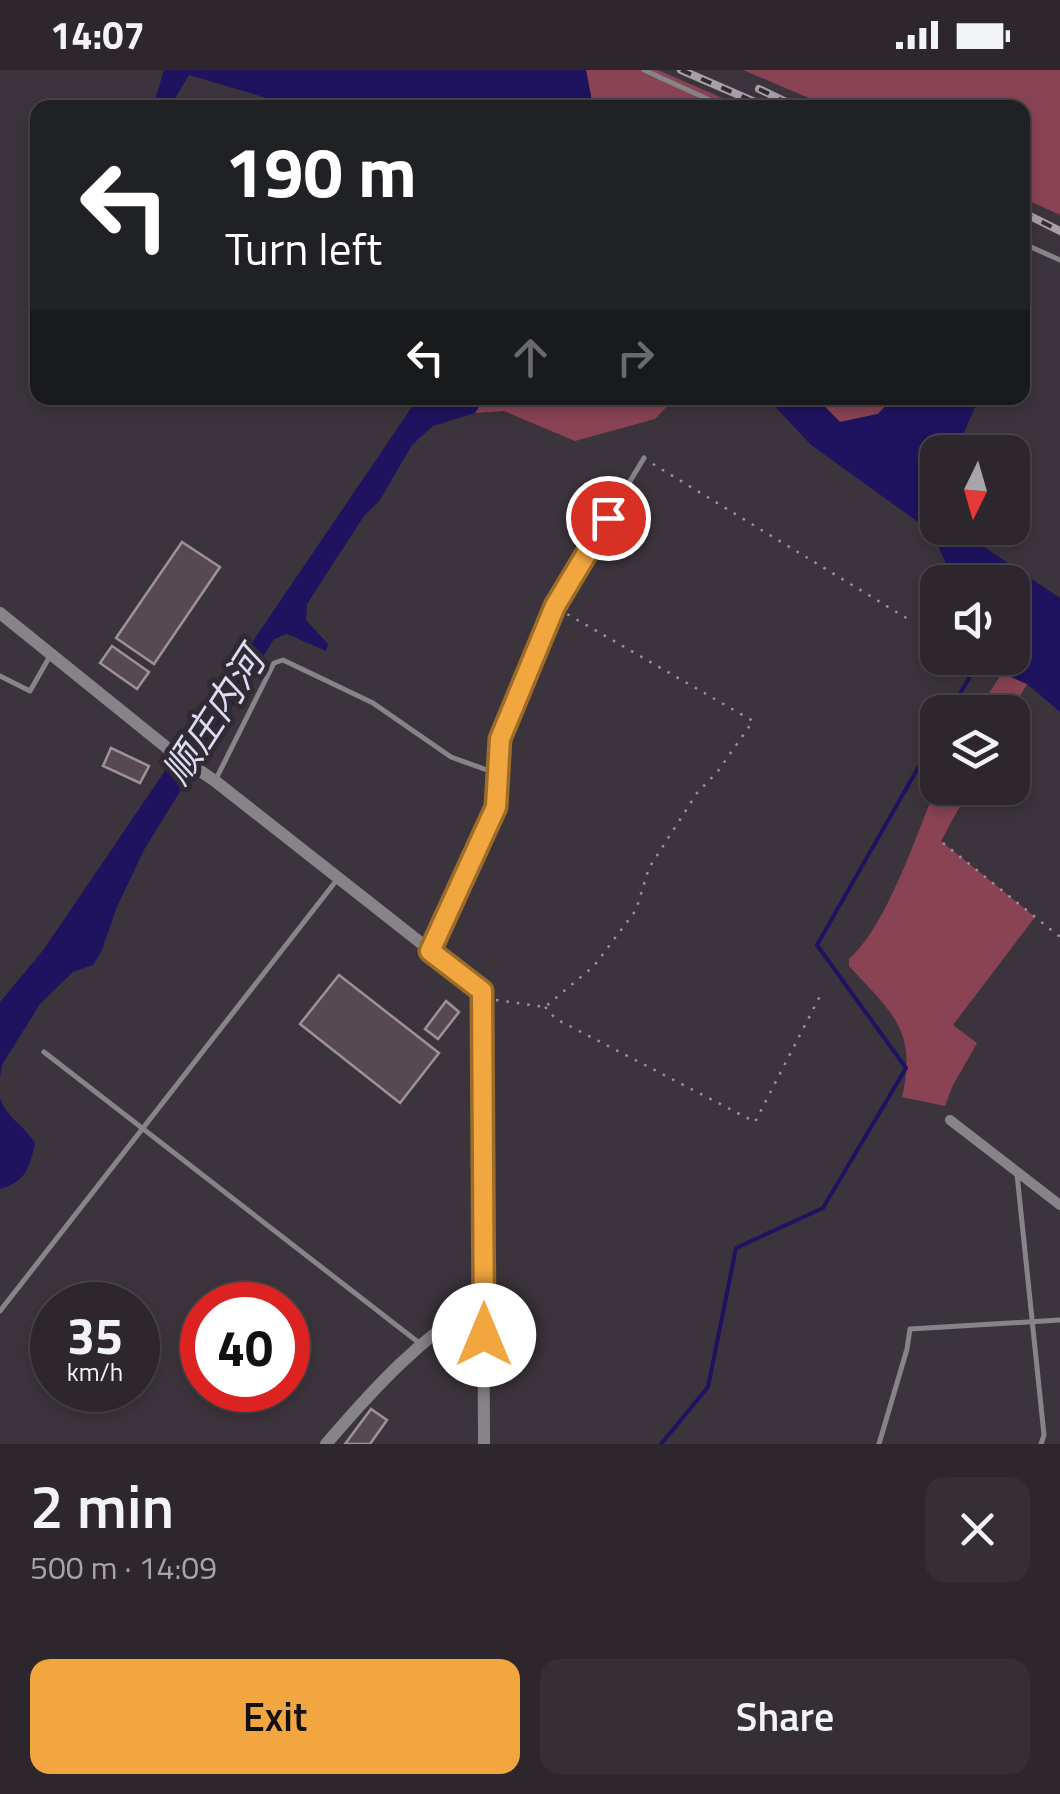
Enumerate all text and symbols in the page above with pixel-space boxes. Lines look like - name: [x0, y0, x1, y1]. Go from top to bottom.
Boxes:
- text: 14:07: [50, 6, 145, 64]
- text: 190 m: [225, 118, 417, 224]
- icon: left: [60, 140, 190, 270]
- text: Turn left: [225, 214, 382, 282]
- icon: left: [398, 330, 453, 385]
- icon: ahead: [503, 330, 558, 385]
- icon: right: [608, 330, 663, 385]
- north arrow: [920, 435, 1030, 545]
- map controls: [920, 435, 1030, 805]
- pin: [566, 476, 651, 561]
- icon: arrive: [581, 491, 636, 546]
- button: sound: [920, 565, 1030, 675]
- water label: 顺庄内河: [147, 631, 283, 796]
- button: layers: [920, 695, 1030, 805]
- speed limit sign: 40: [180, 1282, 310, 1412]
- position arrow: [432, 1283, 536, 1387]
- text: 35: [67, 1297, 123, 1373]
- text: km/h: [67, 1353, 123, 1391]
- text: 2 min: [30, 1460, 174, 1551]
- button: close: [925, 1477, 1030, 1582]
- text: 500 m · 14:09: [30, 1543, 217, 1591]
- button: Exit: [30, 1659, 520, 1774]
- button: Share: [540, 1659, 1030, 1774]

